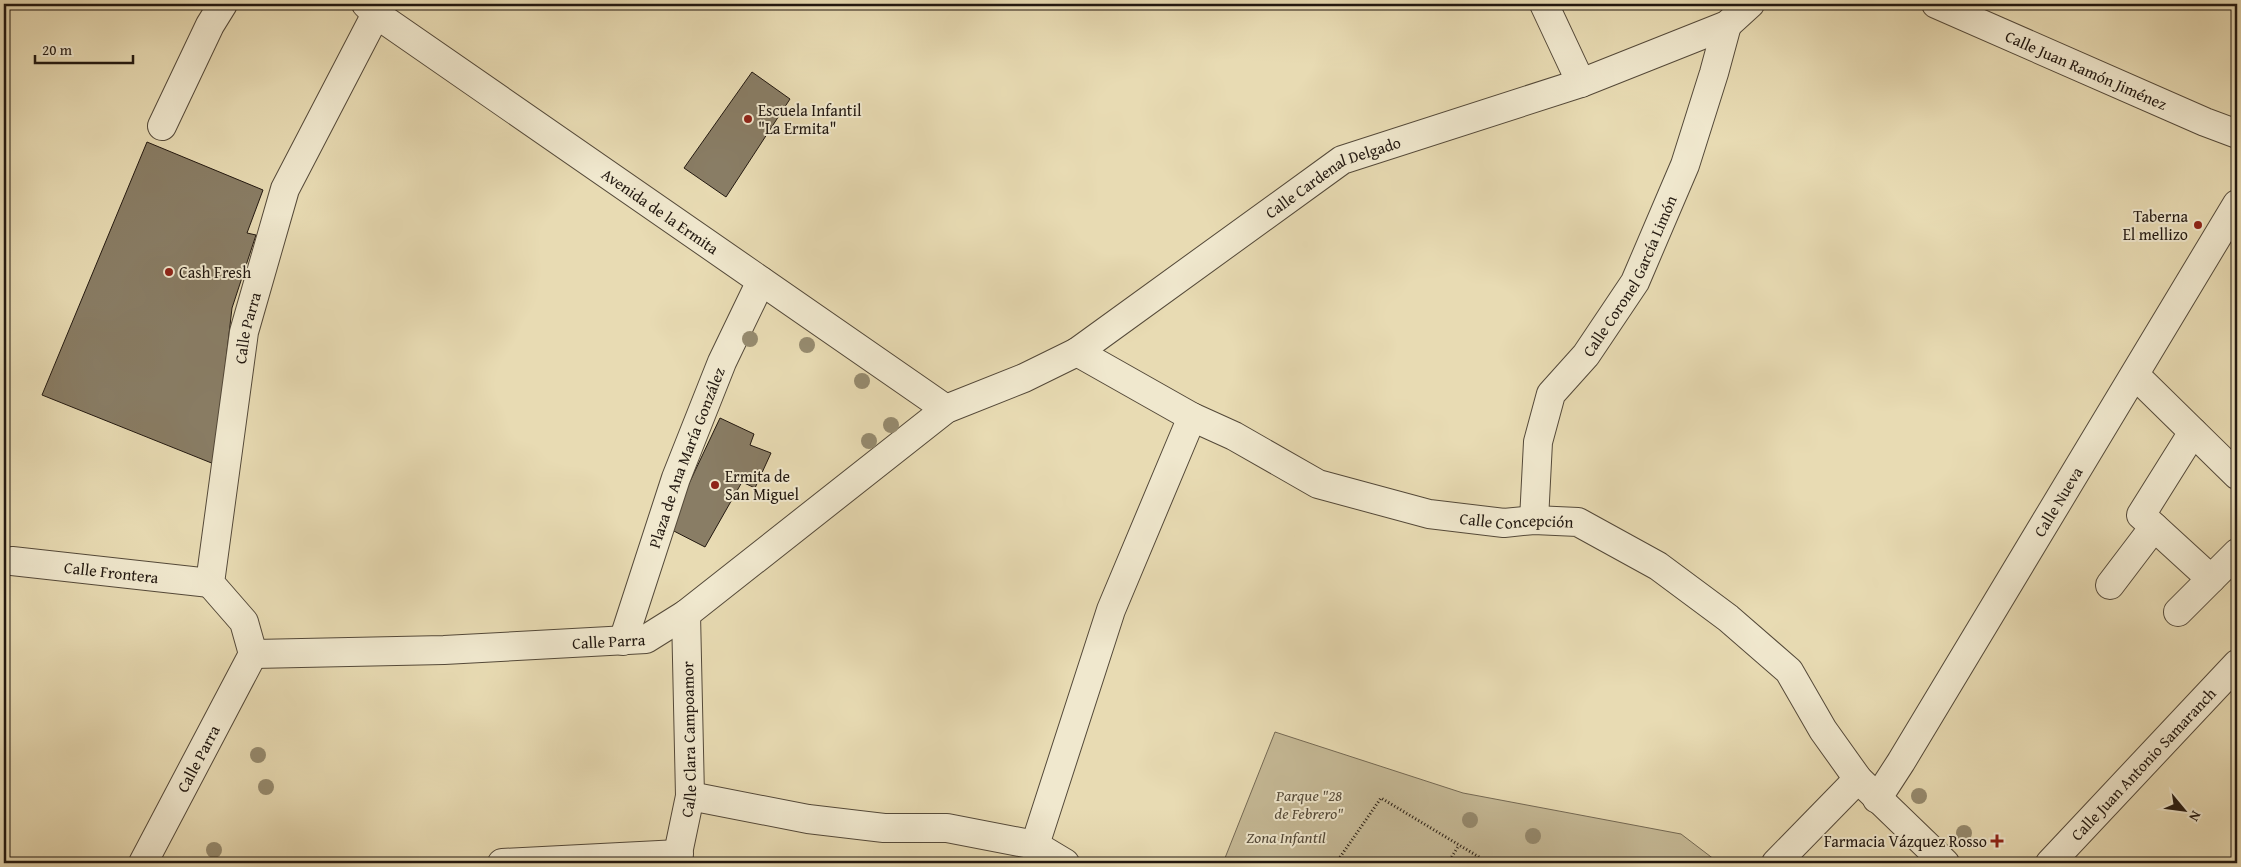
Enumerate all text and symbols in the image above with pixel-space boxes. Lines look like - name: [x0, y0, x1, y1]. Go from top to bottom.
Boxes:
- street label: Calle Juan Ramón Jiménez: [2002, 24, 2171, 116]
- scale bar: [35, 32, 132, 64]
- text: 20 m: [42, 39, 73, 60]
- place label: Escuela Infantil "La Ermita": [758, 98, 862, 140]
- marker: Escuela Infantil "La Ermita": [742, 113, 754, 125]
- street label: Calle Cardenal Delgado: [1260, 130, 1404, 224]
- street label: Avenida de la Ermita: [597, 162, 724, 260]
- street label: Calle Coronel García Limón: [1576, 192, 1683, 361]
- place label: Taberna El mellizo: [2123, 204, 2188, 246]
- marker: Taberna El mellizo: [2192, 219, 2204, 231]
- place label: Cash Fresh: [179, 260, 251, 284]
- marker: Cash Fresh: [163, 266, 175, 278]
- street label: Calle Parra: [228, 289, 267, 365]
- street label: Plaza de Ana María González: [642, 364, 731, 551]
- street label: Calle Nueva: [2027, 462, 2088, 541]
- place label: Ermita de San Miguel: [725, 464, 800, 506]
- marker: Ermita de San Miguel: [709, 479, 721, 491]
- street label: Calle Concepción: [1458, 506, 1574, 535]
- street label: Calle Frontera: [63, 555, 160, 589]
- street label: Calle Parra: [572, 627, 646, 655]
- street label: Calle Clara Campoamor: [674, 661, 702, 820]
- street label: Calle Juan Antonio Samaranch: [2065, 682, 2221, 846]
- street label: Calle Parra: [170, 720, 226, 797]
- park label: Parque "28 de Febrero": [1274, 783, 1344, 825]
- north arrow: [2158, 784, 2208, 834]
- text: N: [2184, 807, 2206, 826]
- park label: Zona Infantil: [1246, 825, 1326, 849]
- place label: Farmacia Vázquez Rosso: [1824, 829, 1987, 853]
- marker: Farmacia Vázquez Rosso: [1991, 835, 2003, 847]

